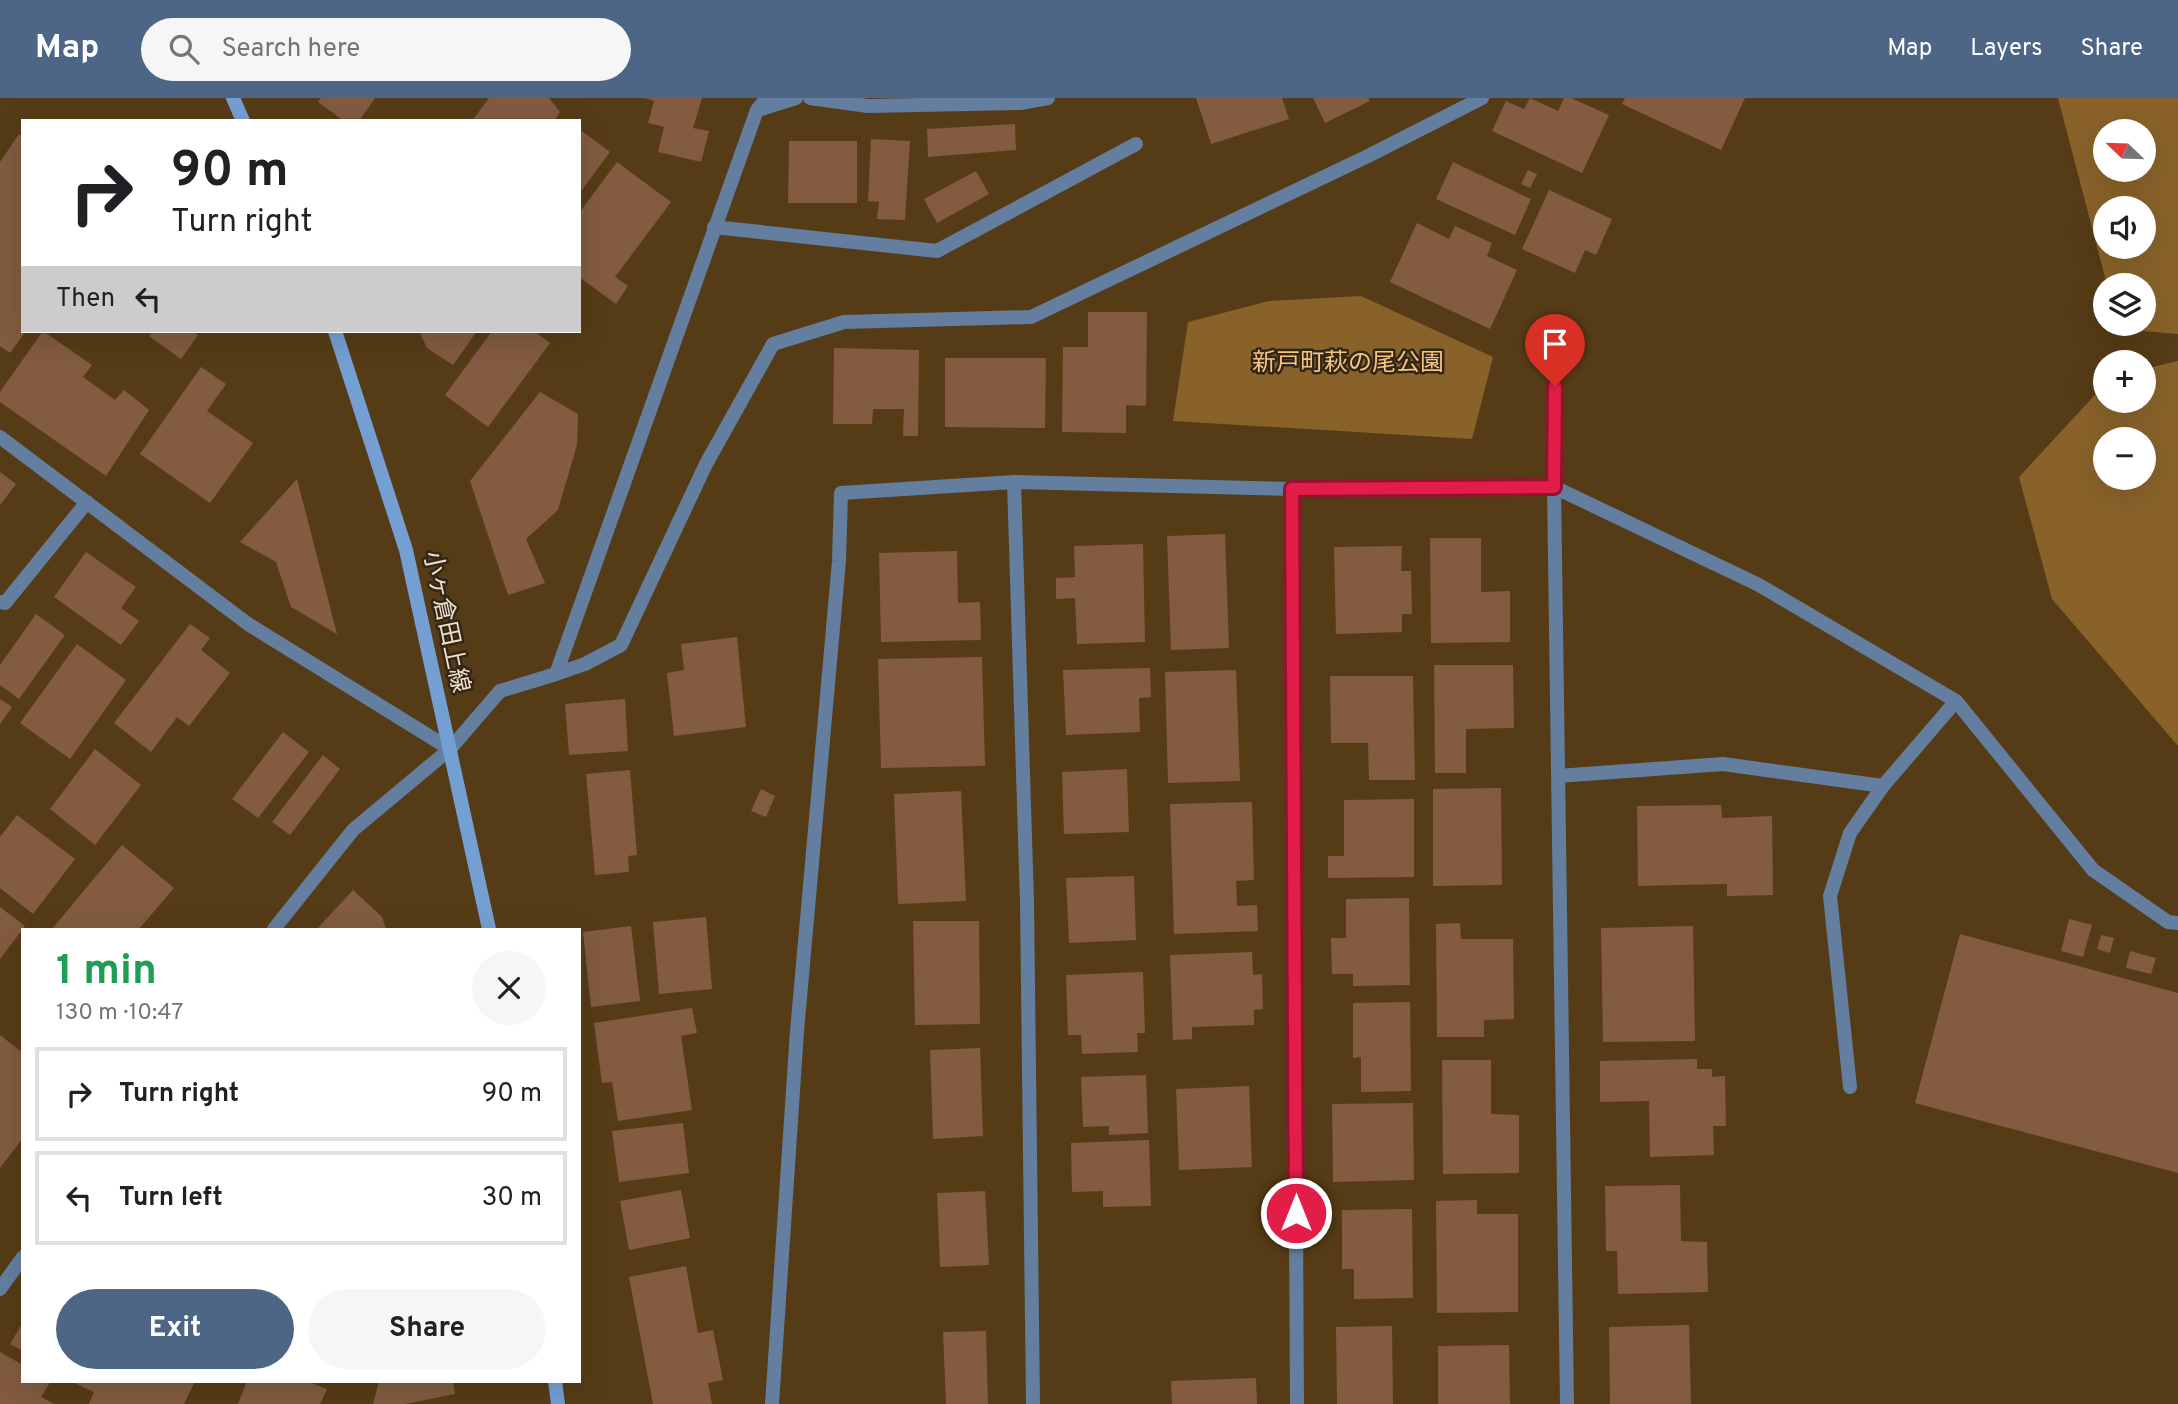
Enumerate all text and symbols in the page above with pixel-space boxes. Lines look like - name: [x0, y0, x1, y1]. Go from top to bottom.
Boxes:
- search box: [141, 18, 631, 81]
- text: Map: [35, 28, 99, 70]
- icon: search: [165, 30, 203, 68]
- text: Search here: [221, 33, 360, 66]
- text: Map: [1887, 34, 1932, 64]
- text: Layers: [1970, 34, 2042, 64]
- text: Share: [2080, 34, 2143, 64]
- north arrow: [2093, 119, 2156, 182]
- map controls: [2093, 119, 2156, 490]
- text: 90 m: [171, 142, 289, 204]
- icon: right: [56, 147, 147, 238]
- button: sound: [2093, 196, 2156, 259]
- text: Turn right: [171, 203, 313, 243]
- button: layers: [2093, 273, 2156, 336]
- icon: left: [129, 280, 167, 318]
- text: Then: [56, 283, 115, 316]
- pin: [1525, 314, 1585, 386]
- icon: arrive: [1536, 325, 1574, 363]
- park label: 新戸町萩の尾公園: [1252, 349, 1444, 379]
- button: +: [2093, 350, 2156, 413]
- button: −: [2093, 427, 2156, 490]
- street label: 小ヶ倉田上線: [415, 548, 475, 696]
- text: 1 min: [56, 946, 157, 999]
- button: close: [472, 951, 546, 1025]
- text: 130 m · 10:47: [56, 999, 183, 1028]
- icon: right: [60, 1075, 98, 1113]
- text: Turn right: [119, 1078, 239, 1111]
- text: 90 m: [482, 1078, 542, 1111]
- position arrow: [1259, 1176, 1333, 1250]
- icon: left: [60, 1179, 98, 1217]
- text: Turn left: [119, 1182, 223, 1215]
- text: 30 m: [482, 1182, 542, 1215]
- button: Exit: [56, 1289, 294, 1369]
- button: Share: [308, 1289, 546, 1369]

